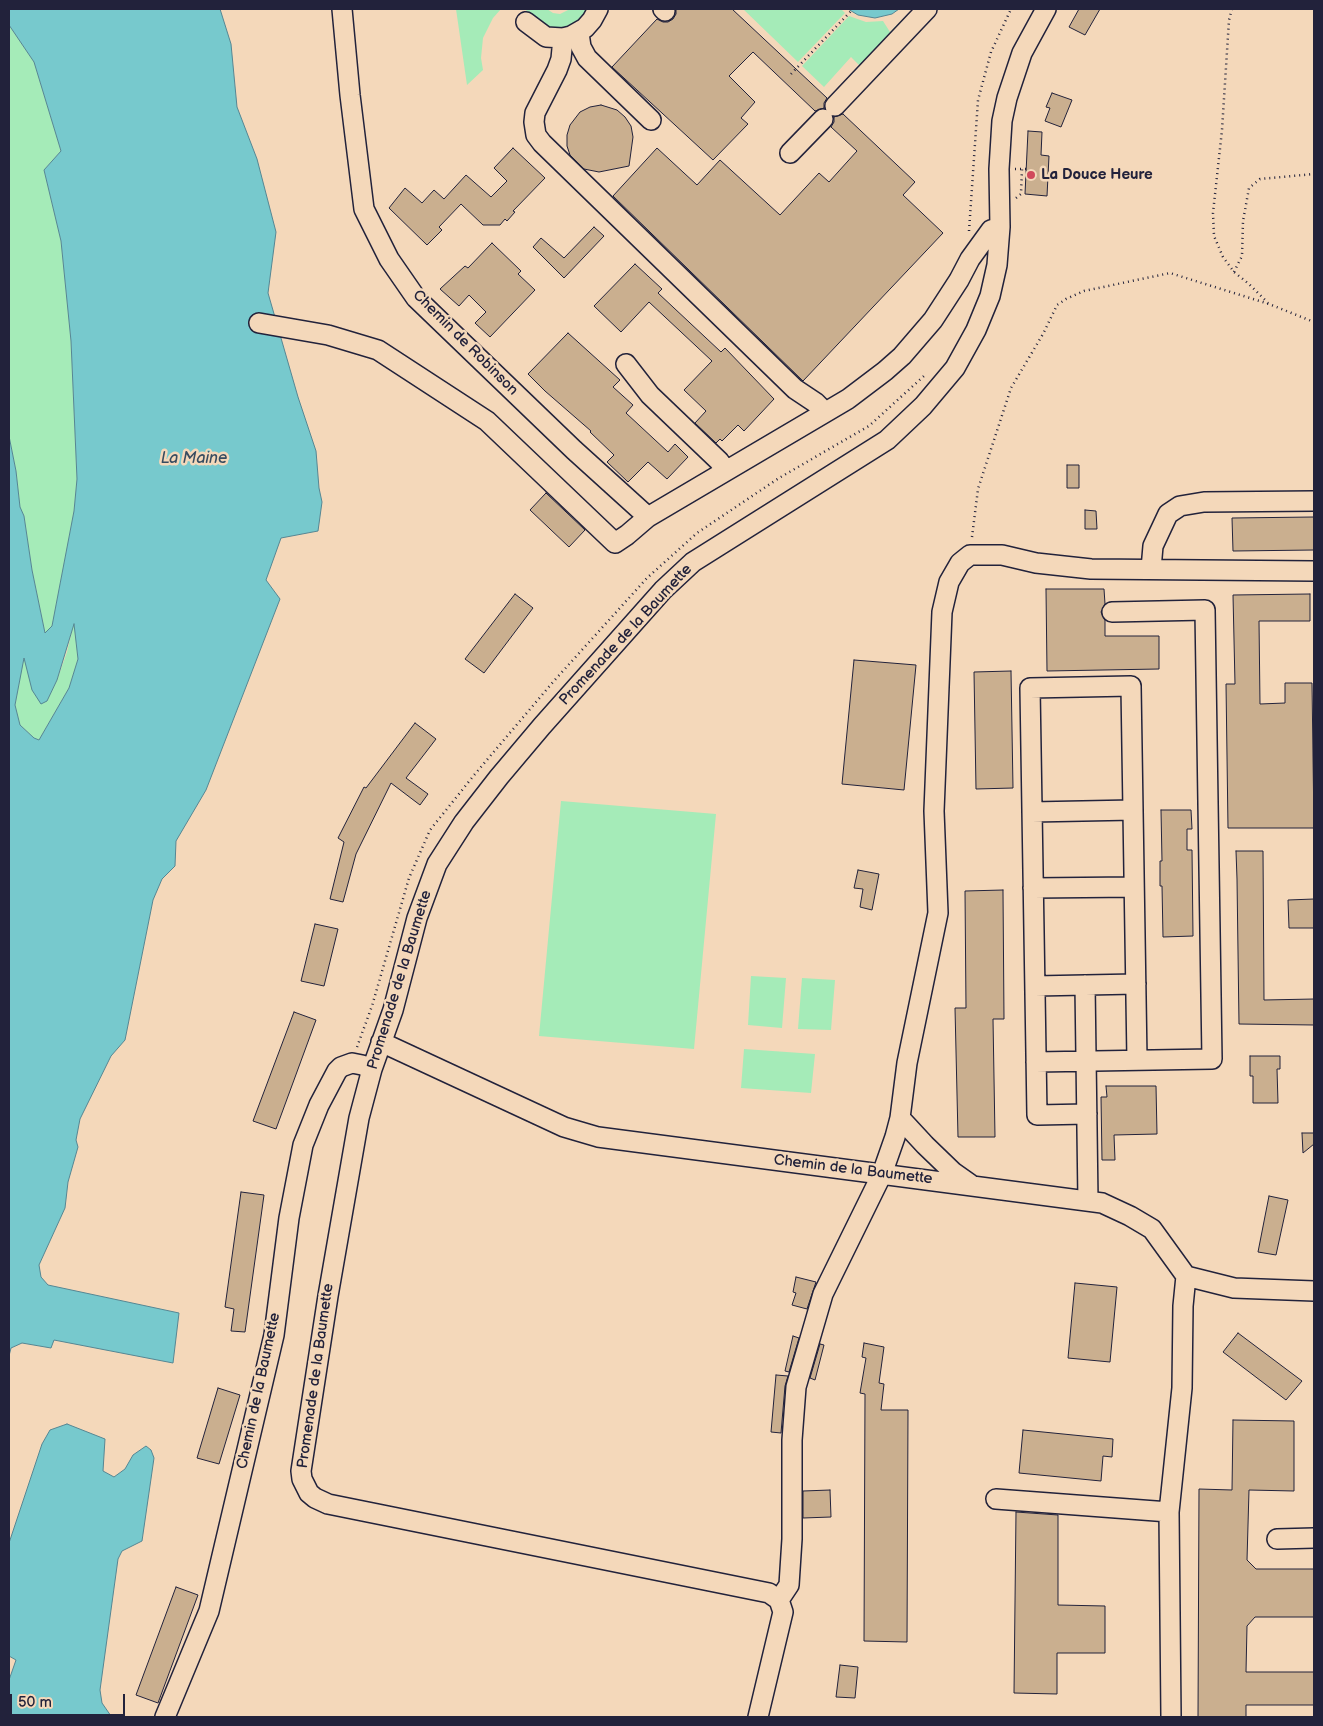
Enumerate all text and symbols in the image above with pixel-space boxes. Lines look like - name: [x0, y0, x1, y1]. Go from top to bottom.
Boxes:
- place label: La Douce Heure: [1041, 166, 1153, 184]
- marker: La Douce Heure: [1025, 169, 1037, 181]
- street label: Chemin de Robinson: [408, 286, 522, 400]
- water label: La Maine: [161, 449, 227, 469]
- street label: Promenade de la Baumette: [556, 561, 696, 709]
- street label: Promenade de la Baumette: [364, 888, 436, 1072]
- street label: Chemin de la Baumette: [773, 1151, 933, 1189]
- street label: Promenade de la Baumette: [294, 1283, 338, 1469]
- street label: Chemin de la Baumette: [234, 1311, 284, 1471]
- scale bar: [12, 1684, 128, 1716]
- text: 50 m: [18, 1693, 52, 1712]

